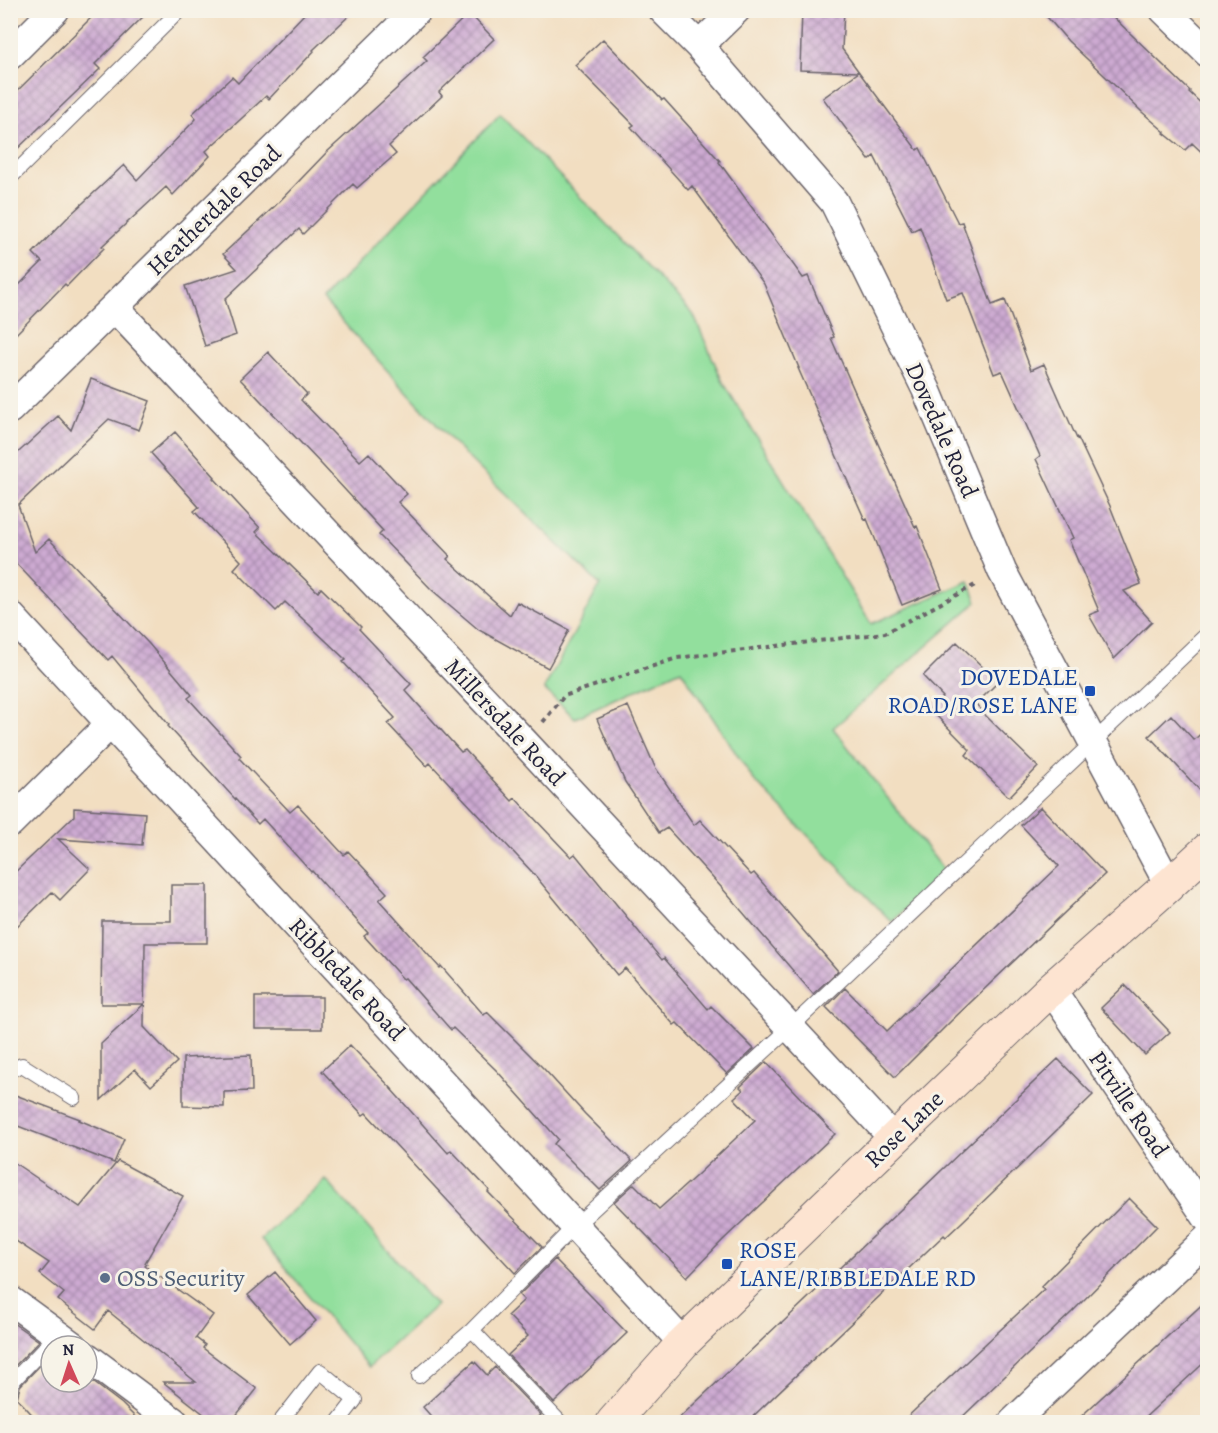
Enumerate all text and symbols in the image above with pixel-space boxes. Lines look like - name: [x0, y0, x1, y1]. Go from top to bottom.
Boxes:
- street label: Heatherdale Road: [140, 137, 288, 282]
- street label: Dovedale Road: [898, 357, 986, 503]
- street label: Millersdale Road: [438, 651, 573, 793]
- place label: DOVEDALE ROAD/ROSE LANE: [888, 661, 1078, 721]
- marker: DOVEDALE ROAD/ROSE LANE: [1083, 684, 1097, 698]
- street label: Ribbledale Road: [282, 910, 413, 1048]
- street label: Pitville Road: [1082, 1044, 1177, 1164]
- street label: Rose Lane: [858, 1083, 950, 1175]
- place label: ROSE LANE/RIBBLEDALE RD: [739, 1234, 976, 1294]
- marker: ROSE LANE/RIBBLEDALE RD: [720, 1257, 734, 1271]
- place label: OSS Security: [117, 1262, 245, 1294]
- marker: OSS Security: [98, 1271, 112, 1285]
- north arrow: [39, 1334, 99, 1394]
- text: N: [62, 1339, 75, 1361]

